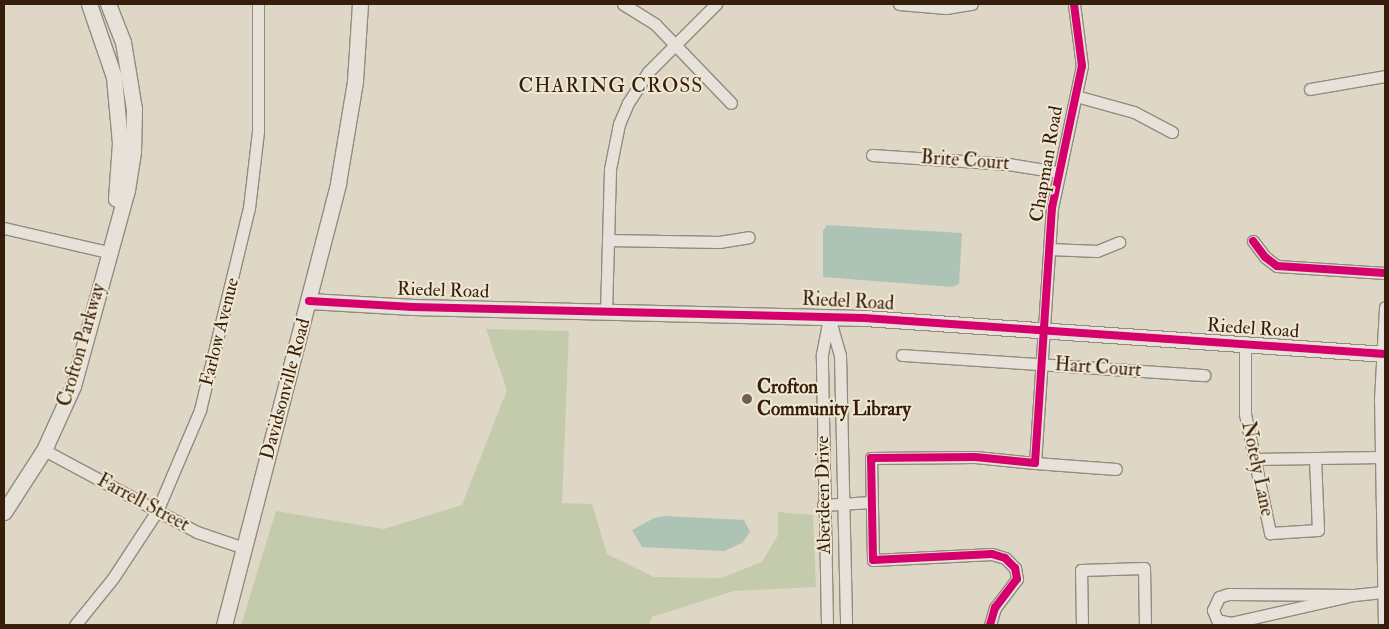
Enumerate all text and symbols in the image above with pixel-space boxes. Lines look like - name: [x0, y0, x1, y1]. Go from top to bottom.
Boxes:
- district label: CHARING CROSS: [517, 73, 705, 97]
- street label: Chapman Road: [1026, 104, 1068, 224]
- street label: Brite Court: [920, 147, 1010, 175]
- street label: Farlow Avenue: [196, 276, 244, 388]
- street label: Riedel Road: [396, 278, 490, 304]
- street label: Crofton Parkway: [54, 281, 110, 409]
- street label: Riedel Road: [801, 288, 895, 316]
- street label: Riedel Road: [1206, 314, 1300, 344]
- street label: Davidsonville Road: [256, 316, 316, 462]
- street label: Hart Court: [1054, 354, 1142, 382]
- place label: Crofton Community Library: [757, 377, 911, 421]
- marker: Crofton Community Library: [741, 393, 753, 405]
- street label: Notely Lane: [1236, 420, 1278, 518]
- street label: Aberdeen Drive: [812, 435, 836, 555]
- street label: Farrell Street: [93, 469, 193, 537]

